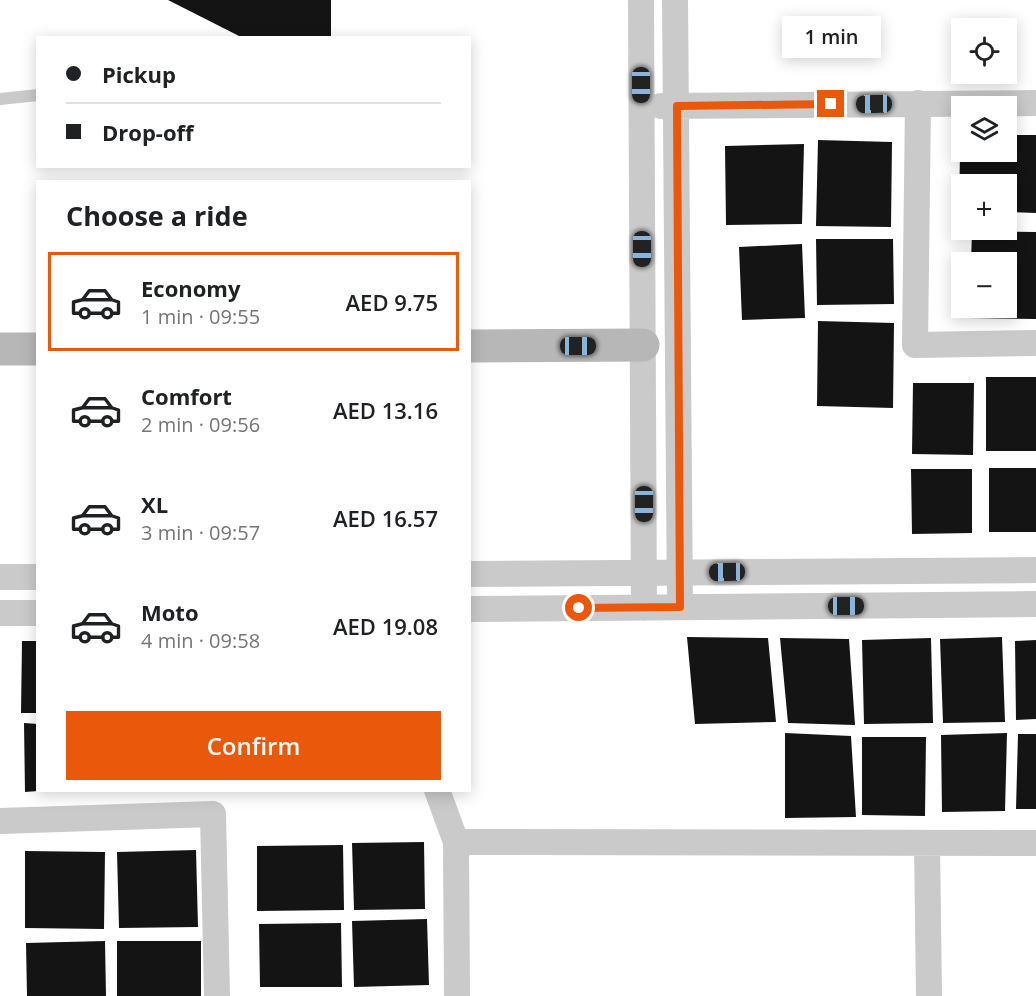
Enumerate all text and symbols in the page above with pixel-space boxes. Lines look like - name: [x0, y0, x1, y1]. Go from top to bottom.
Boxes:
- callout: 1 min: [782, 17, 880, 59]
- map controls: [951, 18, 1017, 318]
- button: locate: [951, 18, 1017, 84]
- text: 1 min: [805, 23, 859, 50]
- text: Pickup: [102, 59, 176, 89]
- car: [632, 67, 650, 103]
- route end: [817, 90, 844, 117]
- car: [856, 95, 892, 113]
- button: layers: [951, 96, 1017, 162]
- text: Drop-off: [102, 117, 194, 147]
- button: +: [951, 174, 1017, 240]
- text: Choose a ride: [66, 197, 248, 234]
- car: [633, 231, 651, 267]
- button: −: [951, 252, 1017, 318]
- text: Economy: [141, 273, 240, 303]
- icon: car: [69, 275, 123, 329]
- text: AED 9.75: [346, 287, 438, 317]
- text: 1 min · 09:55: [141, 303, 260, 330]
- car: [560, 337, 596, 355]
- text: Comfort: [141, 381, 232, 411]
- icon: car: [69, 383, 123, 437]
- text: AED 13.16: [333, 395, 438, 425]
- text: 2 min · 09:56: [141, 411, 260, 438]
- car: [635, 486, 653, 522]
- text: XL: [141, 489, 168, 519]
- icon: car: [69, 491, 123, 545]
- text: AED 16.57: [333, 503, 438, 533]
- text: 3 min · 09:57: [141, 519, 260, 546]
- car: [709, 563, 745, 581]
- route start: [565, 594, 592, 621]
- text: Moto: [141, 597, 199, 627]
- car: [828, 597, 864, 615]
- icon: car: [69, 599, 123, 653]
- text: AED 19.08: [333, 611, 438, 641]
- text: 4 min · 09:58: [141, 627, 260, 654]
- button: Confirm: [66, 711, 441, 780]

